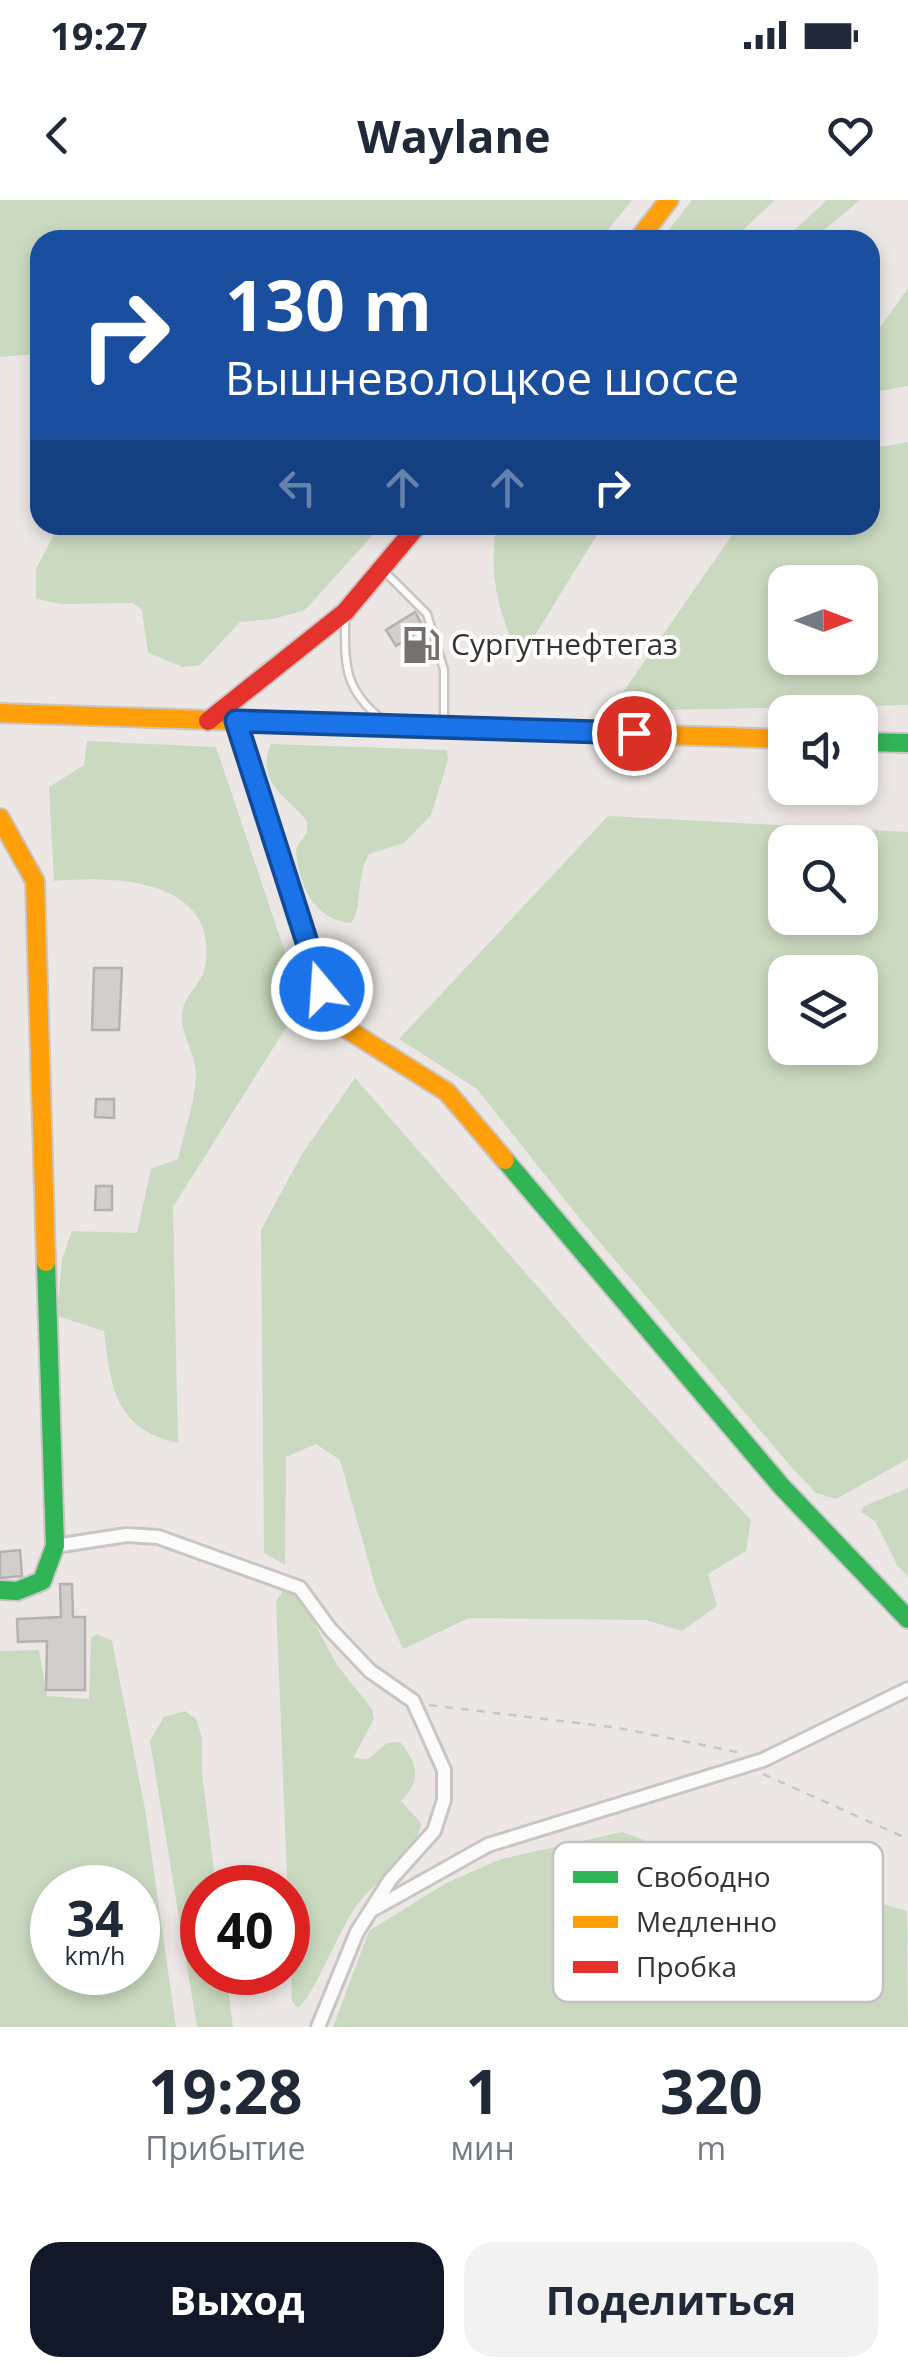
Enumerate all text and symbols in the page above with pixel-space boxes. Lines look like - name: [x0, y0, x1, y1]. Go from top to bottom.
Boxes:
- text: 19:27: [50, 9, 148, 61]
- text: Waylane: [357, 105, 551, 166]
- icon: back: [30, 108, 85, 163]
- icon: heart: [823, 108, 878, 163]
- text: 130 m: [225, 256, 432, 352]
- icon: right: [60, 270, 190, 400]
- text: Вышневолоцкое шоссе: [225, 347, 739, 408]
- icon: left: [270, 460, 325, 515]
- icon: ahead: [375, 460, 430, 515]
- icon: ahead: [480, 460, 535, 515]
- icon: right: [585, 460, 640, 515]
- north arrow: [768, 565, 878, 675]
- map controls: [768, 565, 878, 1065]
- place label: Сургутнефтегаз: [451, 623, 678, 664]
- fuel station icon: Сургутнефтегаз: [400, 624, 442, 666]
- pin: [592, 691, 677, 776]
- button: sound: [768, 695, 878, 805]
- icon: arrive: [607, 706, 662, 761]
- button: search: [768, 825, 878, 935]
- position arrow: [270, 937, 374, 1041]
- button: layers: [768, 955, 878, 1065]
- legend: [553, 1842, 883, 2002]
- text: Свободно: [636, 1857, 771, 1895]
- speed limit sign: 40: [180, 1865, 310, 1995]
- text: 34: [66, 1884, 124, 1952]
- text: Медленно: [636, 1902, 777, 1940]
- text: km/h: [65, 1938, 125, 1972]
- text: Пробка: [636, 1947, 737, 1985]
- text: 19:28: [148, 2050, 302, 2132]
- text: 1: [465, 2050, 500, 2132]
- text: 320: [660, 2050, 763, 2132]
- text: Прибытие: [145, 2126, 305, 2169]
- text: мин: [451, 2126, 515, 2169]
- text: m: [697, 2126, 726, 2169]
- button: Выход: [30, 2242, 444, 2357]
- button: Поделиться: [464, 2242, 878, 2357]

